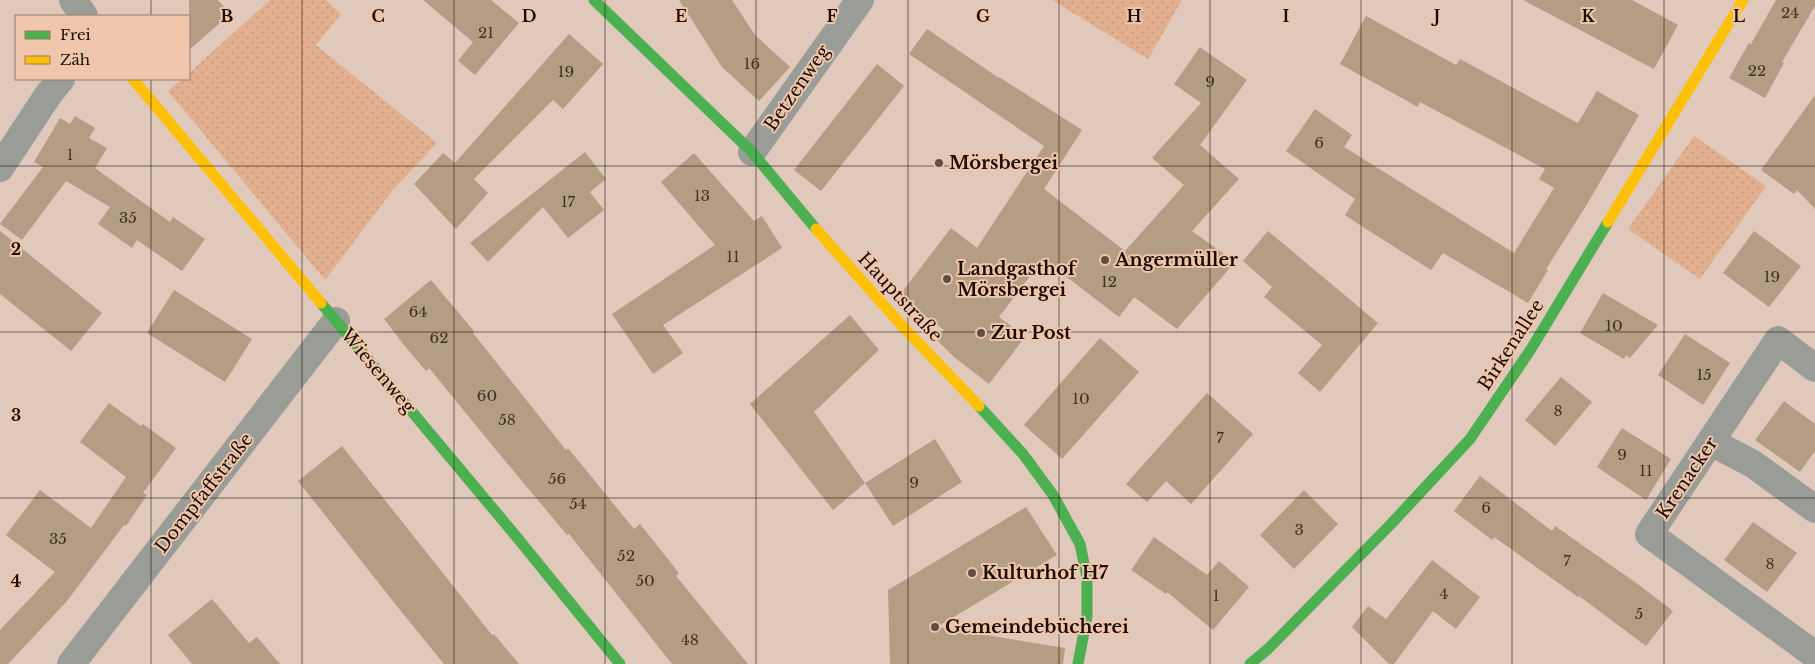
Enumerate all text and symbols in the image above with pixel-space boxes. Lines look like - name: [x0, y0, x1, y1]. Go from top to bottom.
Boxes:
- house number: 24: [1781, 3, 1799, 22]
- text: B: [221, 6, 234, 26]
- text: C: [371, 6, 385, 26]
- text: D: [522, 6, 536, 26]
- text: E: [675, 6, 687, 26]
- text: F: [826, 6, 838, 26]
- text: G: [976, 6, 990, 26]
- text: H: [1126, 6, 1142, 26]
- text: I: [1283, 6, 1290, 26]
- text: J: [1431, 6, 1440, 26]
- text: K: [1581, 6, 1595, 26]
- text: L: [1733, 6, 1745, 26]
- legend: [15, 15, 190, 80]
- house number: 21: [478, 23, 494, 42]
- text: Frei: [60, 25, 91, 44]
- street label: Betzenweg: [759, 41, 835, 135]
- text: Zäh: [60, 50, 90, 69]
- house number: 16: [744, 54, 760, 73]
- house number: 22: [1748, 61, 1766, 80]
- house number: 19: [558, 62, 574, 81]
- house number: 9: [1205, 72, 1215, 91]
- house number: 6: [1314, 133, 1324, 152]
- house number: 1: [67, 145, 73, 164]
- place label: Mörsbergei: [949, 152, 1058, 174]
- marker: Mörsbergei: [933, 157, 945, 169]
- house number: 13: [694, 186, 710, 205]
- house number: 17: [561, 192, 576, 211]
- house number: 35: [119, 208, 137, 227]
- text: 2: [11, 239, 21, 259]
- house number: 11: [726, 247, 740, 266]
- street label: Hauptstraße: [853, 248, 947, 346]
- place label: Angermüller: [1114, 249, 1238, 271]
- marker: Angermüller: [1099, 254, 1111, 266]
- place label: Landgasthof Mörsbergei: [957, 258, 1078, 301]
- house number: 19: [1764, 267, 1780, 286]
- house number: 12: [1101, 272, 1117, 291]
- marker: Landgasthof Mörsbergei: [941, 273, 953, 285]
- street label: Birkenallee: [1473, 295, 1549, 395]
- house number: 64: [409, 302, 427, 321]
- house number: 10: [1605, 316, 1623, 335]
- place label: Zur Post: [991, 322, 1071, 344]
- street label: Wiesenweg: [335, 323, 420, 418]
- marker: Zur Post: [975, 327, 987, 339]
- house number: 62: [430, 328, 448, 347]
- house number: 15: [1696, 365, 1712, 384]
- house number: 60: [477, 386, 497, 405]
- house number: 10: [1072, 389, 1090, 408]
- house number: 8: [1553, 401, 1563, 420]
- text: 3: [11, 405, 21, 425]
- house number: 58: [498, 410, 516, 429]
- house number: 7: [1216, 428, 1224, 447]
- street label: Dompfaffstraße: [150, 429, 258, 557]
- street label: Krenacker: [1652, 433, 1723, 523]
- house number: 9: [1617, 445, 1627, 464]
- house number: 11: [1639, 461, 1653, 480]
- house number: 56: [548, 469, 566, 488]
- house number: 9: [909, 473, 919, 492]
- house number: 54: [569, 494, 587, 513]
- house number: 6: [1481, 498, 1491, 517]
- house number: 3: [1294, 520, 1304, 539]
- house number: 35: [49, 529, 67, 548]
- house number: 52: [617, 546, 635, 565]
- house number: 7: [1563, 551, 1571, 570]
- house number: 8: [1765, 554, 1775, 573]
- place label: Kulturhof H7: [982, 562, 1109, 584]
- marker: Kulturhof H7: [966, 567, 978, 579]
- text: 4: [11, 571, 21, 591]
- house number: 50: [635, 571, 655, 590]
- house number: 4: [1440, 584, 1448, 603]
- house number: 1: [1213, 586, 1219, 605]
- house number: 5: [1635, 604, 1643, 623]
- place label: Gemeindebücherei: [945, 616, 1129, 638]
- marker: Gemeindebücherei: [929, 621, 941, 633]
- house number: 48: [681, 630, 699, 649]

